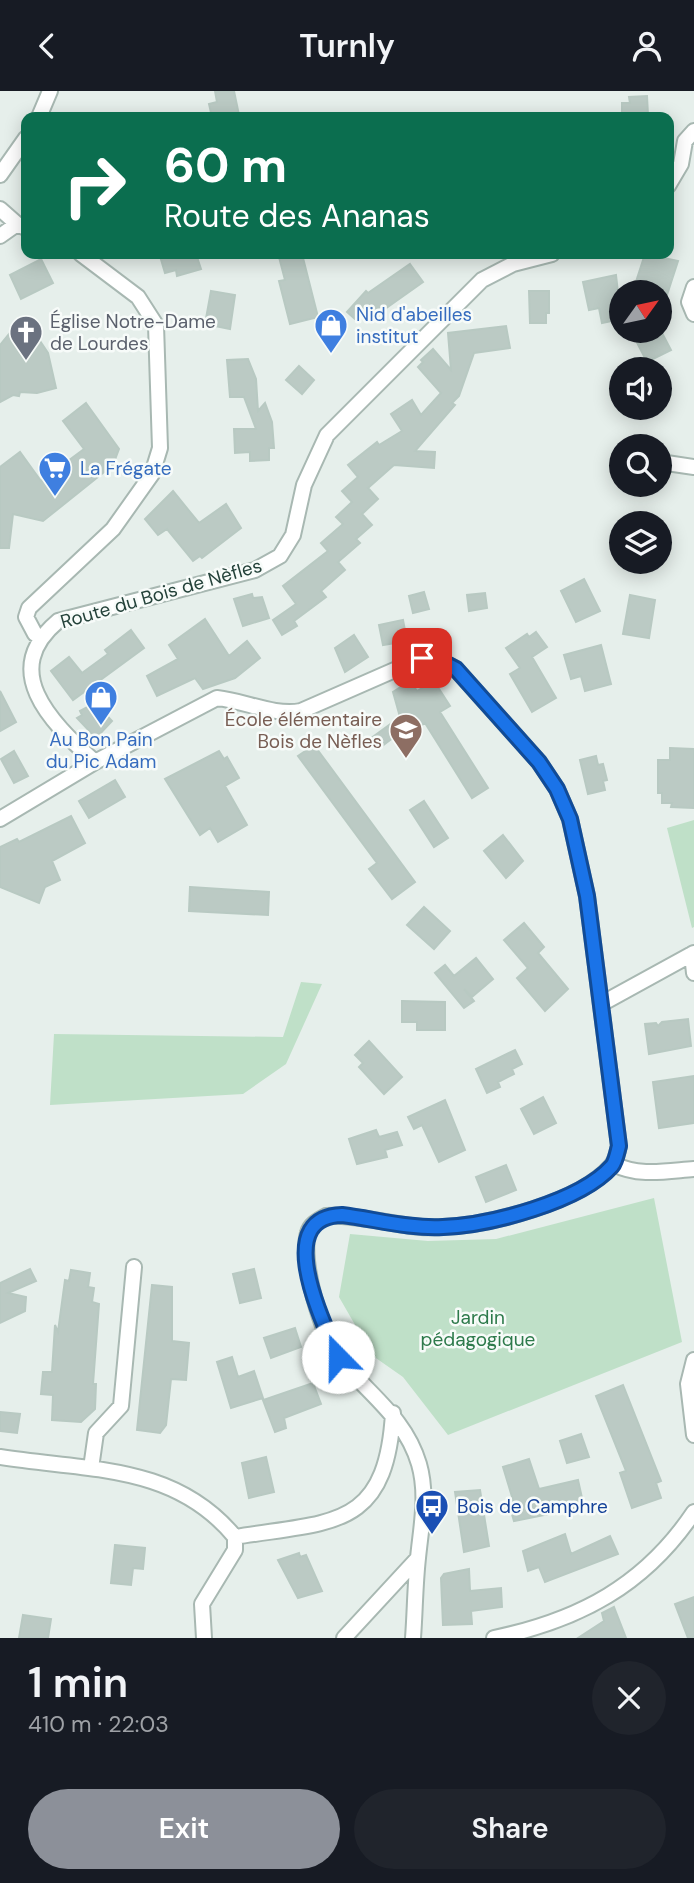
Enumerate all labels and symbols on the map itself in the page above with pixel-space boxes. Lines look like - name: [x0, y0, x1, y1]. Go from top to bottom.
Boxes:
- north arrow: [609, 280, 672, 343]
- place label: Nid d'abeilles institut: [356, 302, 472, 349]
- shop icon: Nid d'abeilles institut: [312, 306, 350, 355]
- place label: Église Notre-Dame de Lourdes: [50, 309, 216, 356]
- church icon: Église Notre-Dame de Lourdes: [7, 313, 45, 362]
- supermarket icon: La Frégate: [36, 449, 74, 498]
- place label: La Frégate: [80, 456, 172, 481]
- street label: Route du Bois de Nèfles: [58, 553, 265, 634]
- pin: [392, 628, 452, 688]
- shop icon: Au Bon Pain du Pic Adam: [82, 678, 120, 727]
- place label: École élémentaire Bois de Nèfles: [225, 707, 382, 754]
- school or university icon: École élémentaire Bois de Nèfles: [387, 711, 425, 760]
- place label: Au Bon Pain du Pic Adam: [46, 727, 156, 774]
- park label: Jardin pédagogique: [421, 1305, 535, 1352]
- position arrow: [301, 1320, 375, 1394]
- bus stop icon: Bois de Camphre: [413, 1487, 451, 1536]
- place label: Bois de Camphre: [457, 1494, 608, 1519]

